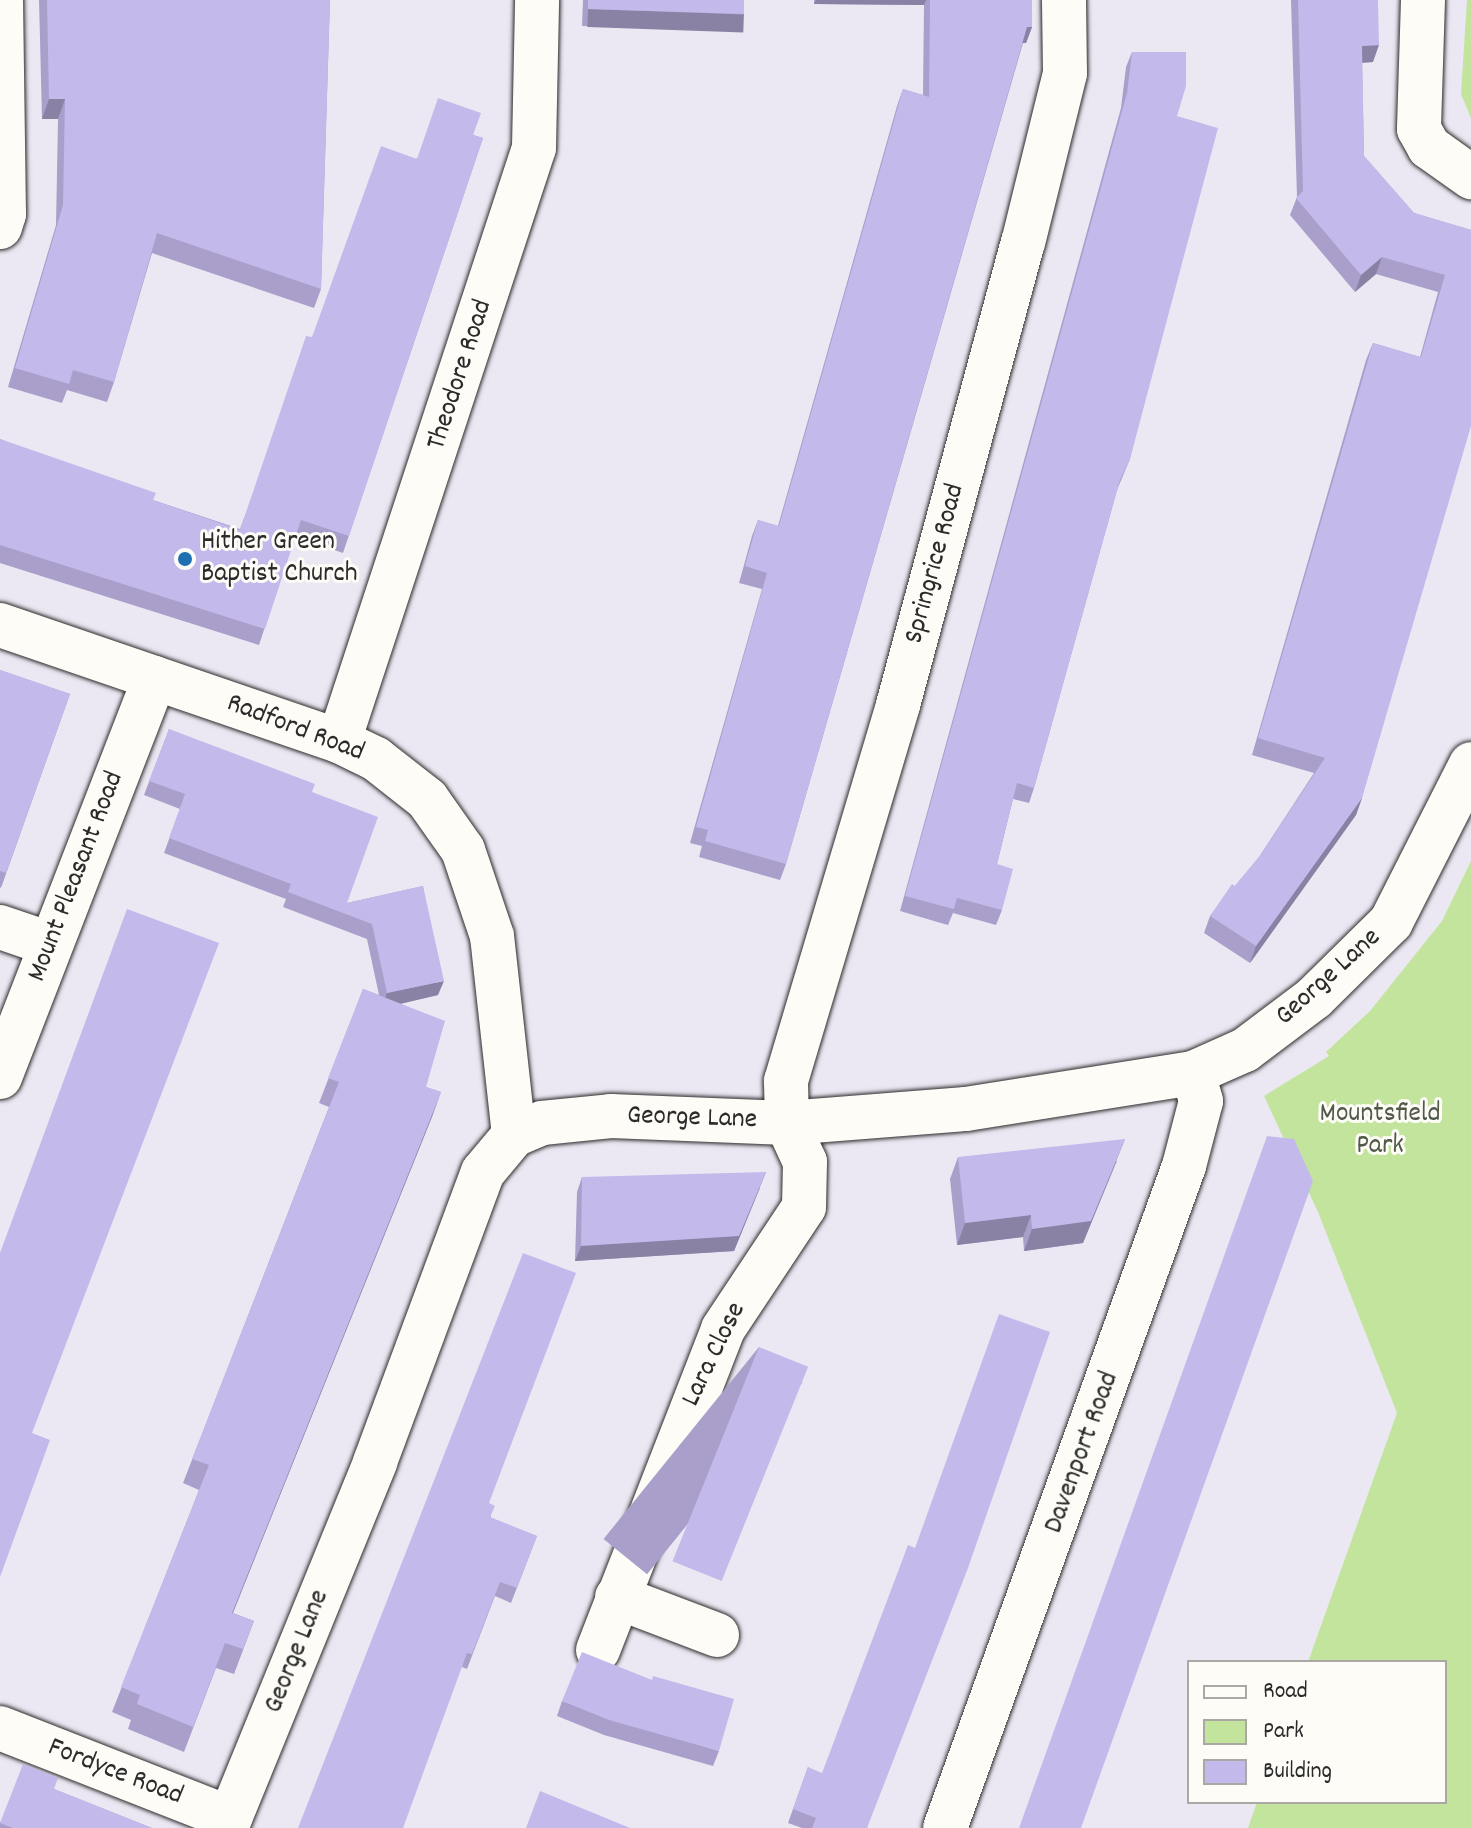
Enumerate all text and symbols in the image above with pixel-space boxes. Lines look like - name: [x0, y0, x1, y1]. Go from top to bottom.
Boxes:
- street label: Theodore Road: [421, 296, 501, 454]
- street label: Springrice Road: [899, 481, 973, 647]
- place label: Hither Green Baptist Church: [201, 526, 357, 592]
- marker: Hither Green Baptist Church: [176, 550, 194, 568]
- street label: Radford Road: [222, 687, 368, 771]
- street label: Mount Pleasant Road: [21, 767, 133, 987]
- street label: George Lane: [1269, 922, 1389, 1034]
- park label: Mountsfield Park: [1319, 1098, 1441, 1164]
- street label: George Lane: [626, 1100, 758, 1138]
- street label: Lara Close: [675, 1297, 755, 1413]
- street label: Davenport Road: [1038, 1368, 1128, 1538]
- street label: George Lane: [258, 1585, 338, 1719]
- legend: [1187, 1660, 1447, 1804]
- text: Road: [1263, 1675, 1308, 1709]
- text: Park: [1263, 1715, 1304, 1749]
- street label: Fordyce Road: [43, 1732, 187, 1814]
- text: Building: [1263, 1755, 1332, 1789]

